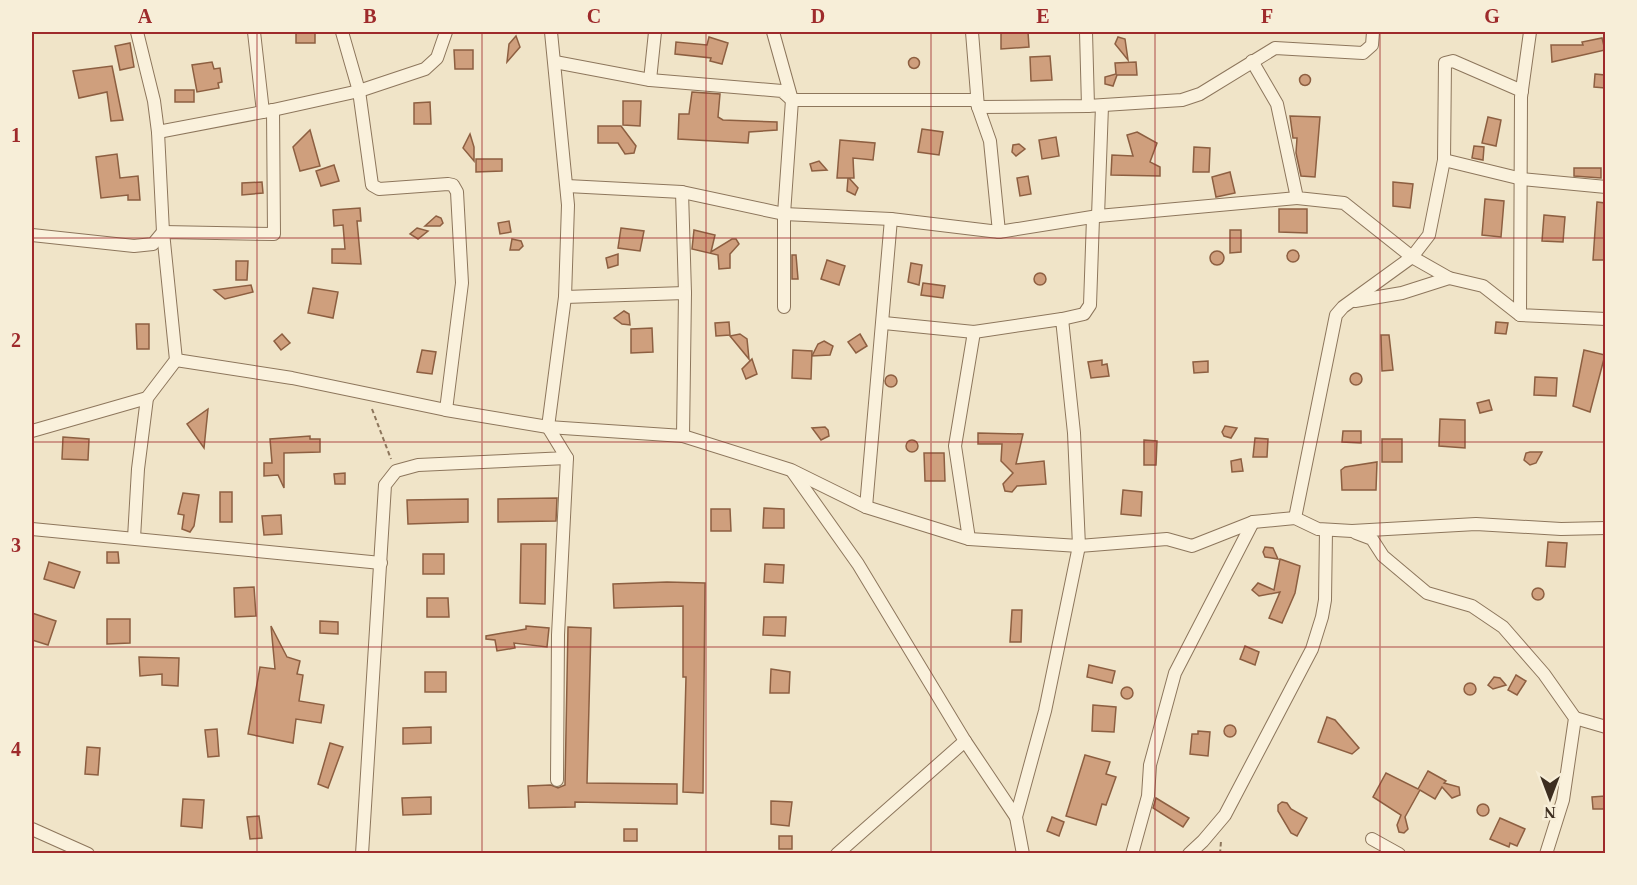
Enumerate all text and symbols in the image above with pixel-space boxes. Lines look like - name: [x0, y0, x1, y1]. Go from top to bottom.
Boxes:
- text: A: [138, 5, 153, 27]
- text: B: [363, 5, 377, 27]
- text: C: [587, 5, 601, 27]
- text: D: [811, 5, 825, 27]
- text: E: [1036, 5, 1050, 27]
- text: F: [1261, 5, 1273, 27]
- text: G: [1484, 5, 1500, 27]
- text: 1: [11, 124, 21, 146]
- text: 2: [11, 329, 21, 351]
- text: 3: [11, 534, 21, 556]
- text: 4: [11, 738, 21, 760]
- north arrow: [1520, 768, 1580, 828]
- text: N: [1544, 804, 1556, 821]

